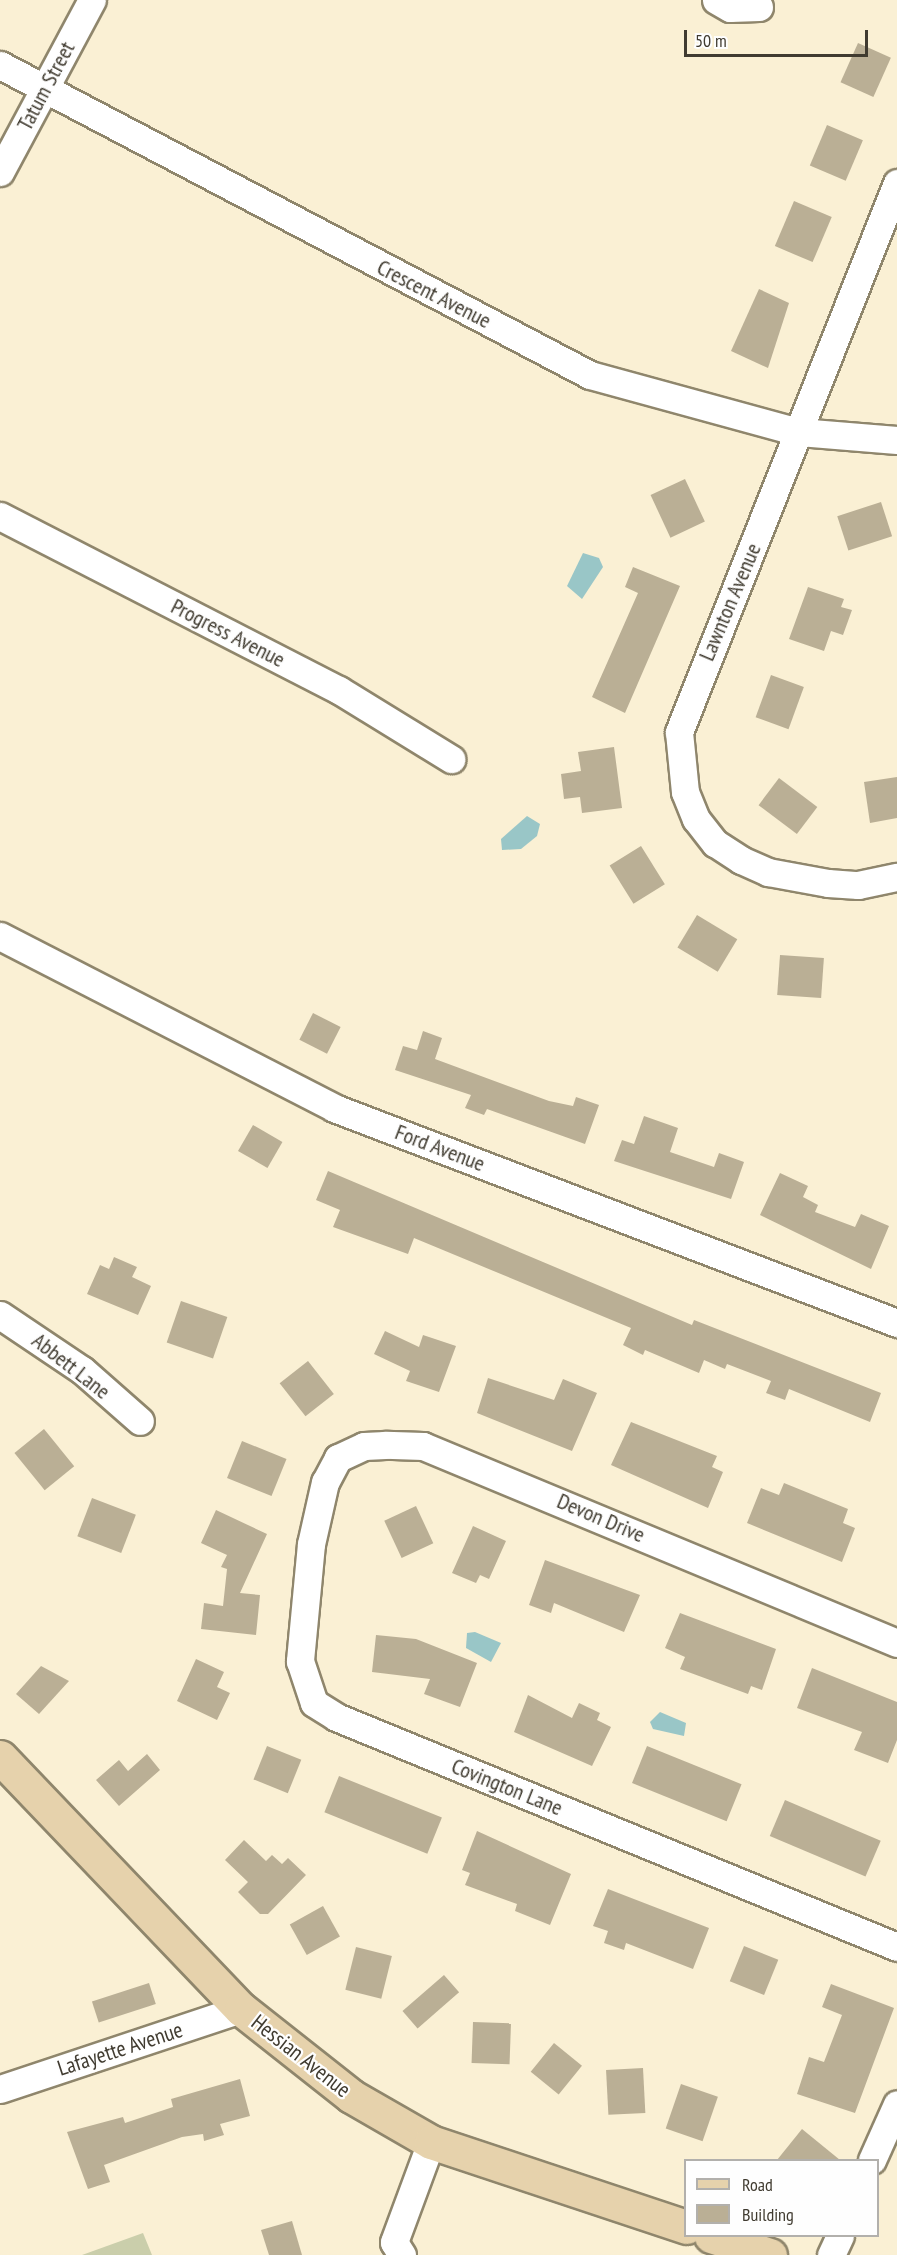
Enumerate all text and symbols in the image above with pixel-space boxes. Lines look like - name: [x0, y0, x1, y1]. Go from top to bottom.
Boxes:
- scale bar: [687, 18, 872, 56]
- text: 50 m: [695, 29, 727, 52]
- street label: Tatum Street: [12, 37, 80, 135]
- street label: Crescent Avenue: [372, 254, 496, 334]
- street label: Lawnton Avenue: [693, 539, 767, 665]
- street label: Progress Avenue: [166, 593, 290, 673]
- street label: Ford Avenue: [391, 1119, 489, 1177]
- street label: Abbett Lane: [27, 1327, 115, 1405]
- street label: Devon Drive: [553, 1488, 649, 1548]
- street label: Covington Lane: [448, 1753, 566, 1821]
- street label: Hessian Avenue: [246, 2009, 356, 2103]
- street label: Lafayette Avenue: [54, 2016, 186, 2082]
- legend: [684, 2159, 879, 2237]
- text: Road: [742, 2173, 773, 2196]
- text: Building: [742, 2203, 794, 2226]

